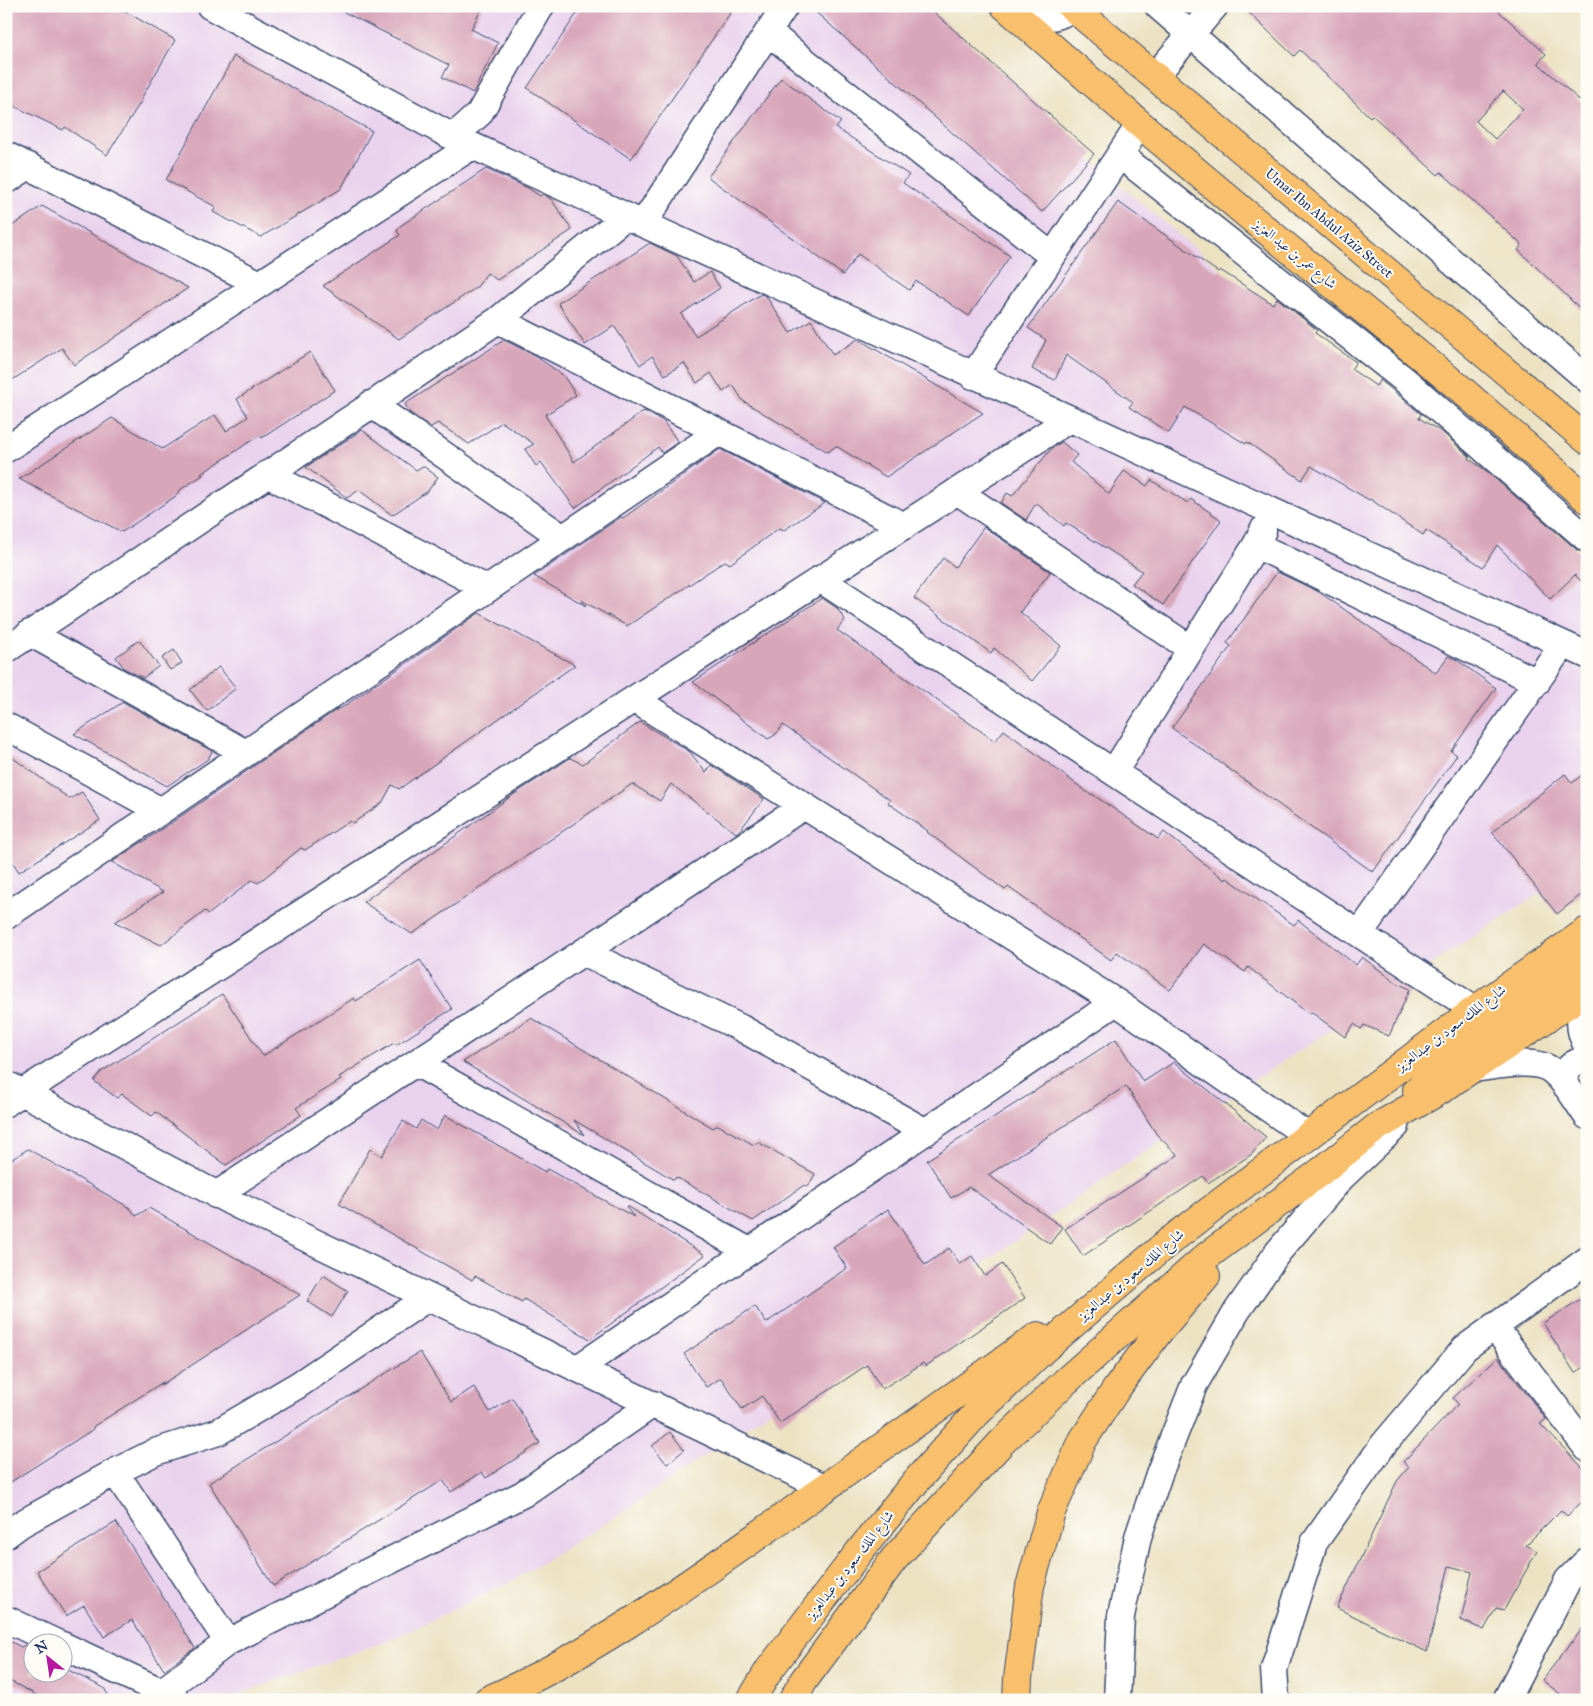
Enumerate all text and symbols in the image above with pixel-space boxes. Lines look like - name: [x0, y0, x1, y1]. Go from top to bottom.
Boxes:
- street label: Umar Ibn Abdul Aziz Street: [1262, 165, 1396, 281]
- street label: شارع عمر بن عبد العزيز: [1247, 214, 1340, 295]
- street label: شارع الملك سعود بن عبدالعزيز: [1391, 981, 1511, 1078]
- street label: شارع الملك سعود بن عبدالعزيز: [1073, 1226, 1189, 1328]
- street label: شارع الملك سعود بن عبدالعزيز: [801, 1507, 900, 1626]
- north arrow: [22, 1634, 72, 1684]
- text: N: [32, 1637, 51, 1658]

